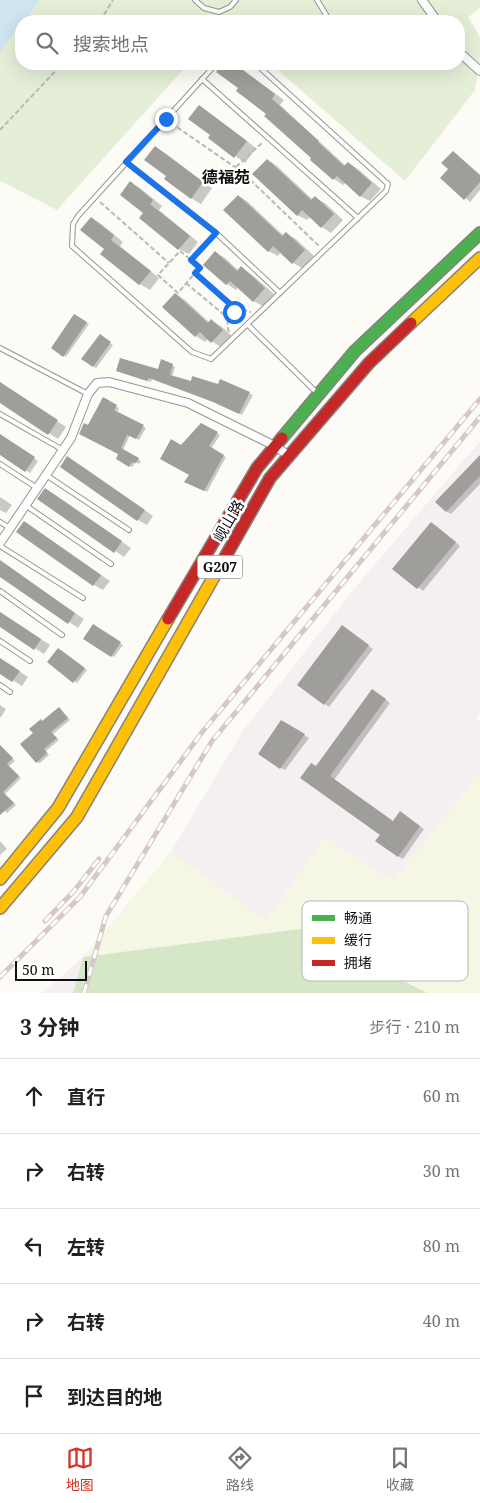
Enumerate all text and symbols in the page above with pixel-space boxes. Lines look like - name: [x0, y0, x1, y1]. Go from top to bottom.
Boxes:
- search box: [15, 15, 465, 70]
- icon: search: [33, 29, 61, 57]
- text: 搜索地点: [73, 31, 149, 57]
- route end: [155, 108, 178, 131]
- district label: 德福苑: [202, 166, 250, 188]
- route start: [223, 301, 246, 324]
- street label: 岘山路: [208, 496, 248, 545]
- road number: G207: [198, 556, 242, 578]
- legend: [302, 901, 468, 981]
- text: 畅通: [344, 908, 372, 927]
- text: 缓行: [344, 930, 372, 949]
- text: 拥堵: [344, 953, 372, 972]
- scale bar: [15, 958, 88, 981]
- text: 50 m: [22, 960, 55, 979]
- text: 3 分钟: [20, 1013, 79, 1041]
- text: 步行 · 210 m: [370, 1016, 460, 1038]
- icon: ahead: [20, 1082, 48, 1110]
- text: 直行: [67, 1084, 105, 1110]
- text: 60 m: [423, 1085, 460, 1107]
- icon: right: [20, 1157, 48, 1185]
- text: 右转: [67, 1159, 105, 1185]
- text: 30 m: [423, 1160, 460, 1182]
- icon: left: [20, 1232, 48, 1260]
- text: 左转: [67, 1234, 105, 1260]
- text: 80 m: [423, 1235, 460, 1257]
- icon: right: [20, 1307, 48, 1335]
- text: 右转: [67, 1309, 105, 1335]
- text: 40 m: [423, 1310, 460, 1332]
- icon: arrive: [20, 1382, 48, 1410]
- text: 到达目的地: [67, 1384, 162, 1410]
- tab: 地图: [66, 1444, 94, 1494]
- tab: 路线: [226, 1444, 254, 1494]
- tab: 收藏: [386, 1444, 414, 1494]

